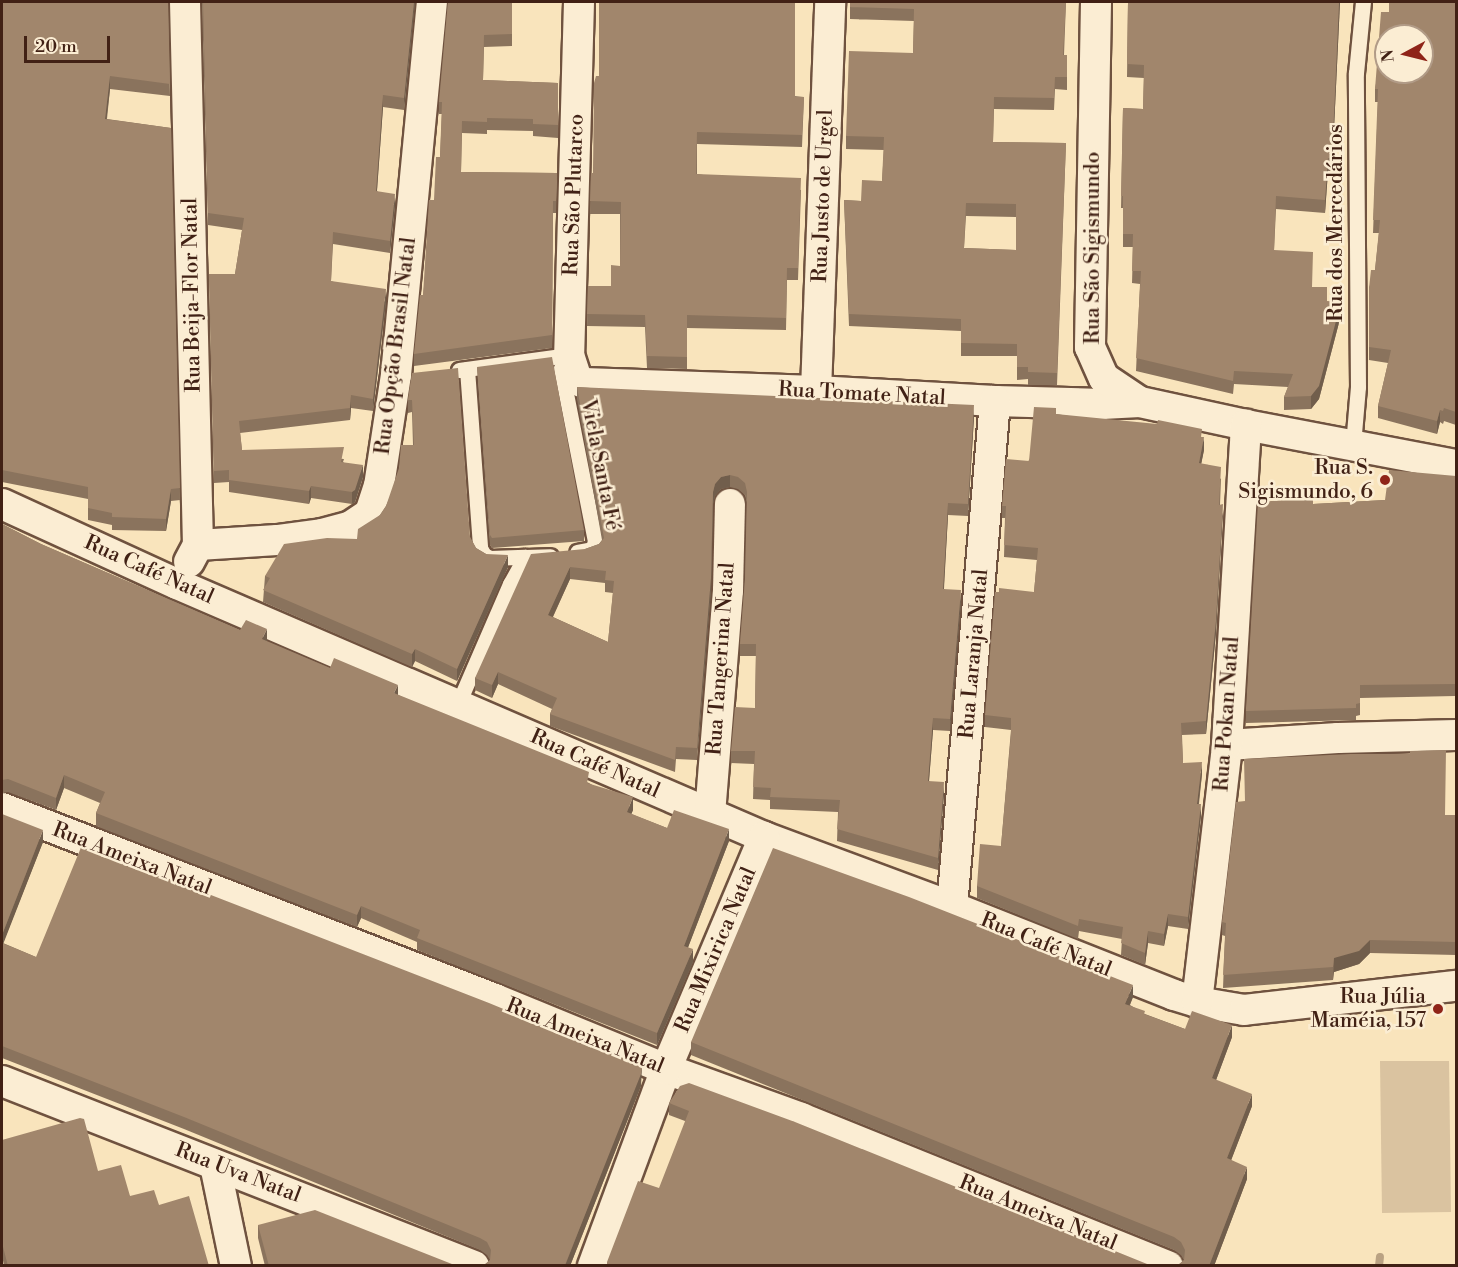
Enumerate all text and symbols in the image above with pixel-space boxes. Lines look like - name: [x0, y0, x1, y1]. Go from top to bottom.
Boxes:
- scale bar: [27, 24, 112, 62]
- north arrow: [1374, 24, 1434, 84]
- text: 20 m: [35, 35, 77, 58]
- text: N: [1377, 48, 1399, 63]
- street label: Rua Justo de Urgel: [807, 109, 839, 283]
- street label: Rua São Plutarco: [559, 113, 589, 277]
- street label: Rua dos Mercedários: [1323, 124, 1349, 322]
- street label: Rua São Sigismundo: [1080, 152, 1106, 344]
- street label: Rua Beija-Flor Natal: [178, 197, 206, 393]
- street label: Rua Opção Brasil Natal: [370, 236, 422, 456]
- street label: Rua Tomate Natal: [778, 377, 946, 411]
- street label: Viela Santa Fé: [575, 397, 625, 533]
- place label: Rua S. Sigismundo, 6: [1238, 455, 1373, 505]
- marker: Rua S. Sigismundo, 6: [1378, 473, 1392, 487]
- street label: Rua Café Natal: [80, 530, 218, 610]
- street label: Rua Tangerina Natal: [702, 561, 740, 757]
- street label: Rua Laranja Natal: [954, 568, 994, 740]
- street label: Rua Pokan Natal: [1209, 635, 1245, 793]
- street label: Rua Café Natal: [526, 724, 664, 804]
- street label: Rua Ameixa Natal: [49, 817, 215, 901]
- street label: Rua Mixirica Natal: [670, 864, 762, 1036]
- street label: Rua Café Natal: [977, 907, 1115, 983]
- place label: Rua Júlia Maméia, 157: [1311, 984, 1426, 1034]
- street label: Rua Ameixa Natal: [502, 993, 668, 1079]
- marker: Rua Júlia Maméia, 157: [1431, 1002, 1445, 1016]
- street label: Rua Uva Natal: [172, 1137, 304, 1209]
- street label: Rua Ameixa Natal: [955, 1170, 1121, 1256]

